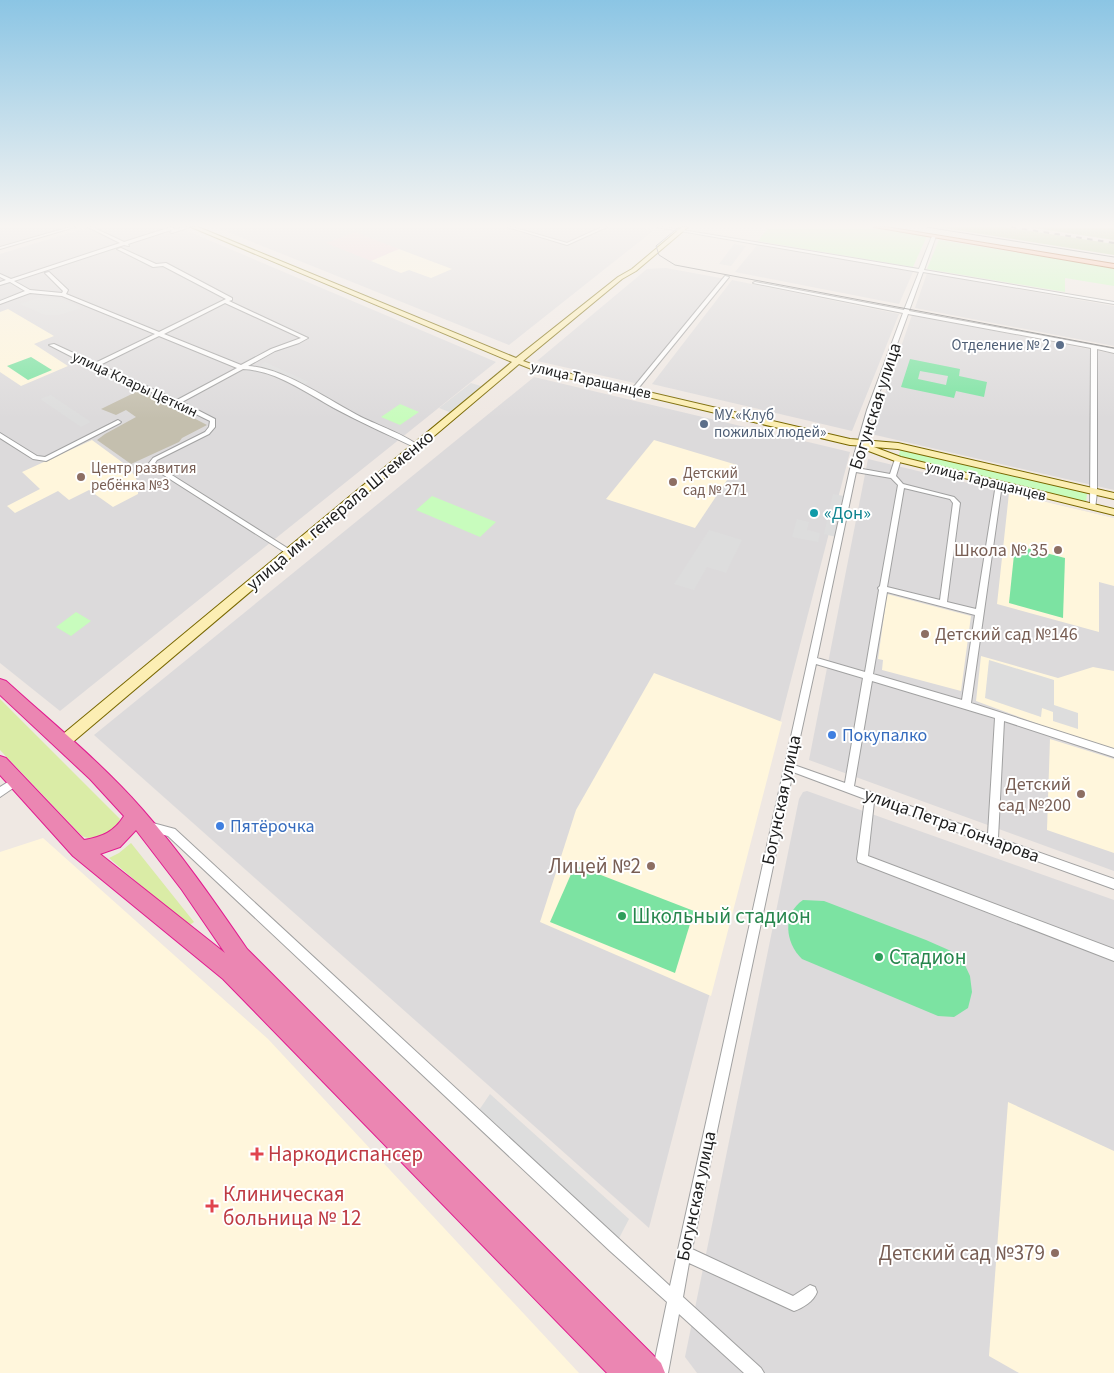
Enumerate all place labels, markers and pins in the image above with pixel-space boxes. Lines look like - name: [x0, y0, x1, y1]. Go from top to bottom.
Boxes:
- place label: Отделение № 2: [952, 335, 1050, 356]
- marker: Отделение № 2: [1054, 339, 1066, 351]
- place label: МУ «Клуб пожилых людей»: [714, 405, 826, 443]
- marker: МУ «Клуб пожилых людей»: [698, 418, 710, 430]
- place label: Центр развития ребёнка №3: [91, 458, 197, 496]
- place label: Детский сад № 271: [683, 463, 747, 501]
- marker: Центр развития ребёнка №3: [75, 471, 87, 483]
- marker: Детский сад № 271: [667, 476, 679, 488]
- place label: «Дон»: [824, 501, 871, 526]
- marker: «Дон»: [808, 507, 820, 519]
- place label: Школа № 35: [954, 538, 1048, 563]
- marker: Школа № 35: [1052, 544, 1064, 556]
- place label: Детский сад №146: [935, 622, 1078, 647]
- marker: Детский сад №146: [919, 628, 931, 640]
- place label: Покупалко: [842, 723, 927, 748]
- marker: Покупалко: [826, 729, 838, 741]
- place label: Детский сад №200: [998, 772, 1071, 818]
- marker: Детский сад №200: [1075, 788, 1087, 800]
- place label: Пятёрочка: [230, 814, 315, 839]
- marker: Пятёрочка: [214, 820, 226, 832]
- place label: Лицей №2: [549, 851, 641, 881]
- marker: Лицей №2: [645, 860, 657, 872]
- place label: Школьный стадион: [632, 901, 811, 931]
- marker: Школьный стадион: [616, 910, 628, 922]
- place label: Стадион: [889, 942, 966, 972]
- marker: Стадион: [873, 951, 885, 963]
- place label: Наркодиспансер: [268, 1139, 423, 1169]
- marker: Наркодиспансер: [250, 1147, 264, 1161]
- place label: Клиническая больница № 12: [223, 1179, 361, 1233]
- marker: Клиническая больница № 12: [205, 1199, 219, 1213]
- place label: Детский сад №379: [879, 1238, 1045, 1268]
- marker: Детский сад №379: [1049, 1247, 1061, 1259]

